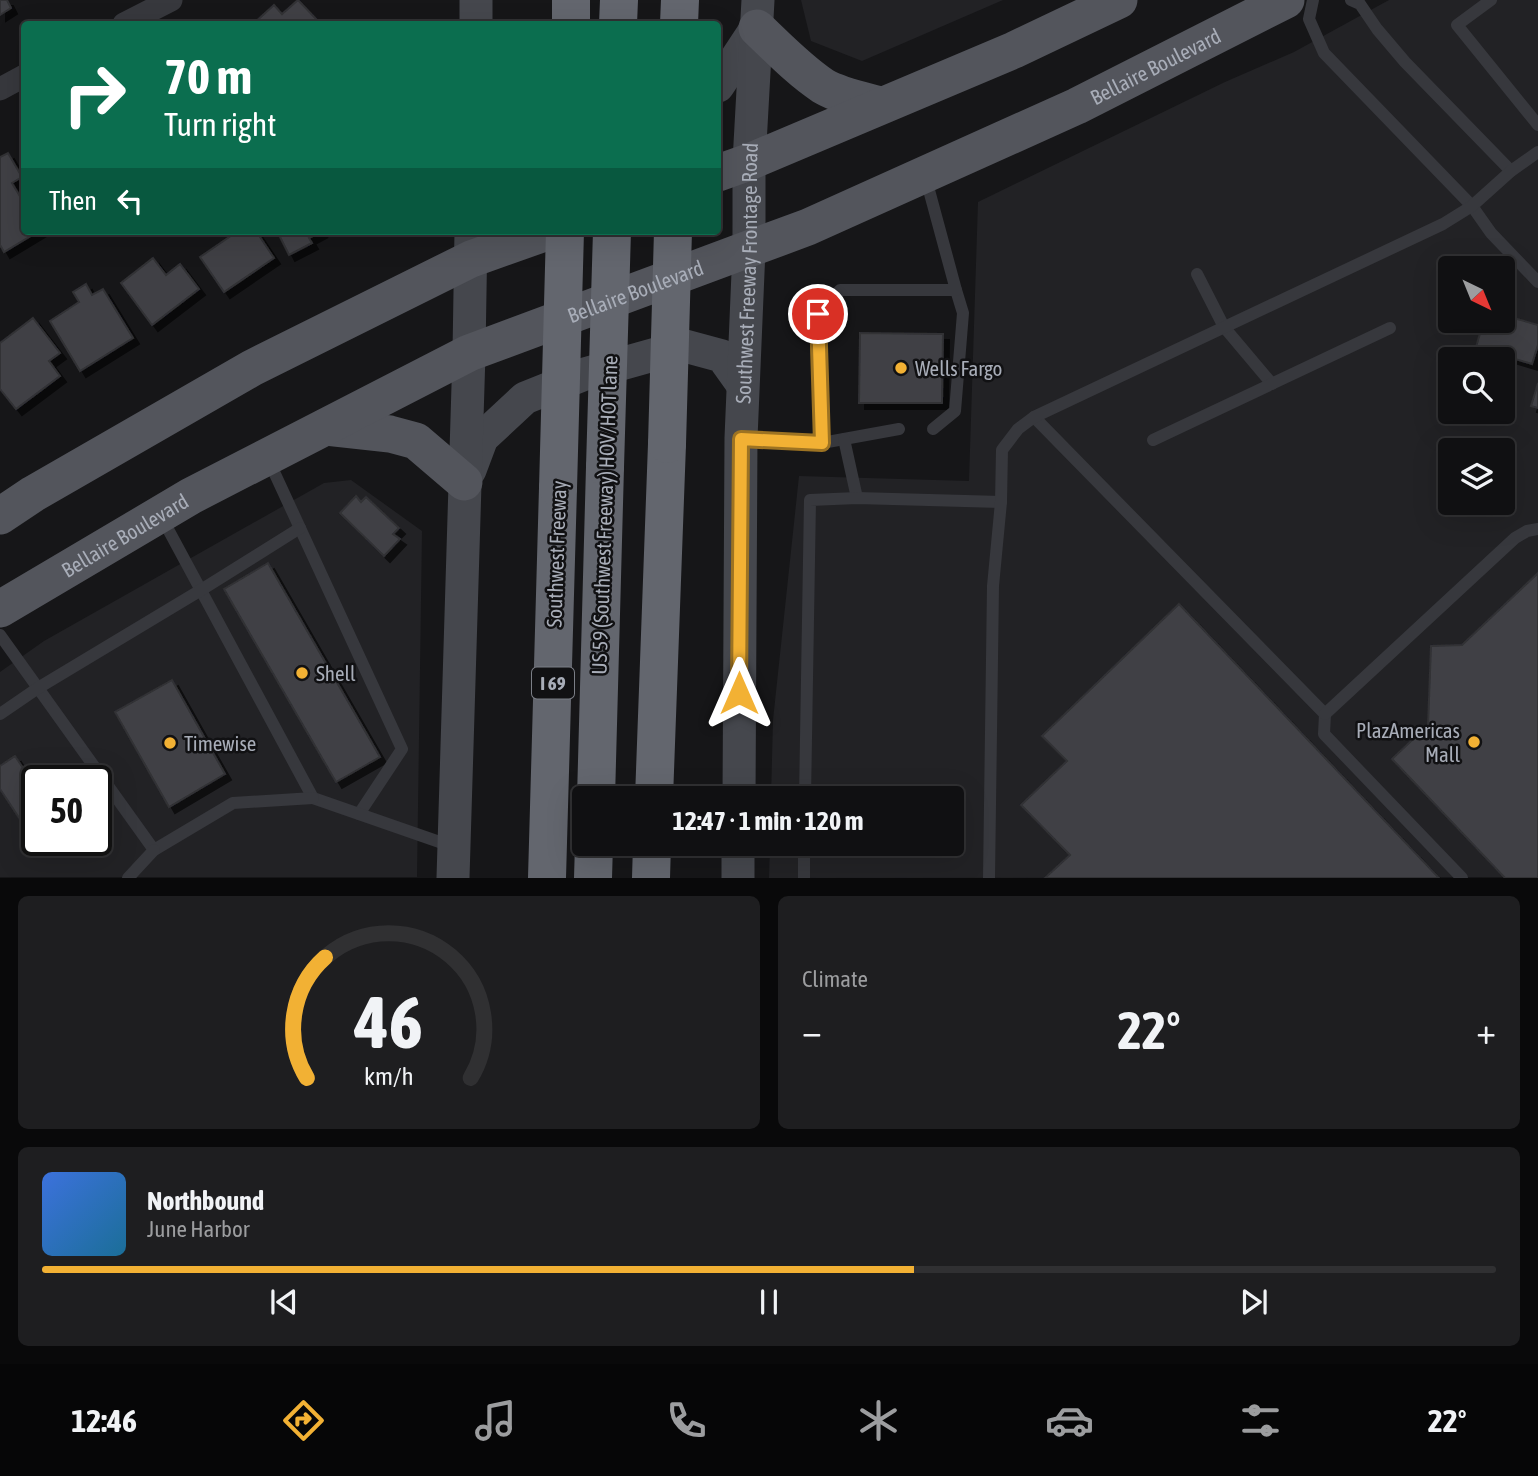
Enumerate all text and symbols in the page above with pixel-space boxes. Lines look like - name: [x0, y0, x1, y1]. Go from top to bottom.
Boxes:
- street label: Bellaire Boulevard: [1086, 23, 1225, 109]
- text: 70 m: [164, 48, 252, 104]
- icon: right: [49, 49, 140, 140]
- text: Turn right: [164, 106, 277, 143]
- street label: Southwest Freeway Frontage Road: [730, 142, 762, 404]
- icon: left: [111, 182, 149, 220]
- text: Then: [49, 186, 97, 216]
- street label: Bellaire Boulevard: [564, 255, 707, 327]
- north arrow: [1438, 256, 1516, 332]
- map controls: [1438, 256, 1515, 515]
- pin: [788, 284, 848, 344]
- icon: arrive: [799, 295, 837, 333]
- button: search: [1438, 347, 1515, 424]
- street label: US 59 (Southwest Freeway) HOV/HOT lane: [586, 355, 622, 675]
- place label: Wells Fargo: [915, 356, 1002, 380]
- marker: Wells Fargo: [893, 360, 909, 376]
- button: layers: [1438, 438, 1515, 515]
- street label: Southwest Freeway: [541, 480, 571, 628]
- street label: Bellaire Boulevard: [57, 488, 192, 582]
- position arrow: [702, 656, 776, 730]
- place label: Shell: [316, 661, 356, 685]
- marker: Shell: [294, 665, 310, 681]
- road number: I 69: [532, 668, 574, 698]
- place label: PlazAmericas Mall: [1356, 718, 1460, 766]
- place label: Timewise: [184, 731, 256, 755]
- marker: PlazAmericas Mall: [1466, 734, 1482, 750]
- marker: Timewise: [162, 735, 178, 751]
- speed limit sign: 50: [21, 765, 112, 856]
- text: 12:47 · 1 min · 120 m: [673, 806, 863, 836]
- text: Climate: [802, 966, 868, 992]
- text: 46: [354, 981, 423, 1064]
- text: 22°: [1117, 1000, 1181, 1060]
- text: −: [802, 1009, 822, 1052]
- text: +: [1476, 1009, 1496, 1052]
- text: km/h: [364, 1062, 414, 1090]
- text: Northbound: [147, 1186, 264, 1216]
- text: June Harbor: [147, 1216, 250, 1242]
- icon: previous: [265, 1283, 303, 1321]
- icon: pause: [750, 1283, 788, 1321]
- icon: next: [1235, 1283, 1273, 1321]
- icon: directions: [279, 1396, 328, 1445]
- icon: music: [471, 1396, 520, 1445]
- icon: phone: [662, 1396, 711, 1445]
- icon: climate: [854, 1396, 903, 1445]
- icon: car: [1045, 1396, 1094, 1445]
- icon: filters: [1236, 1396, 1285, 1445]
- text: 12:46: [71, 1402, 137, 1439]
- text: 22°: [1428, 1402, 1467, 1439]

